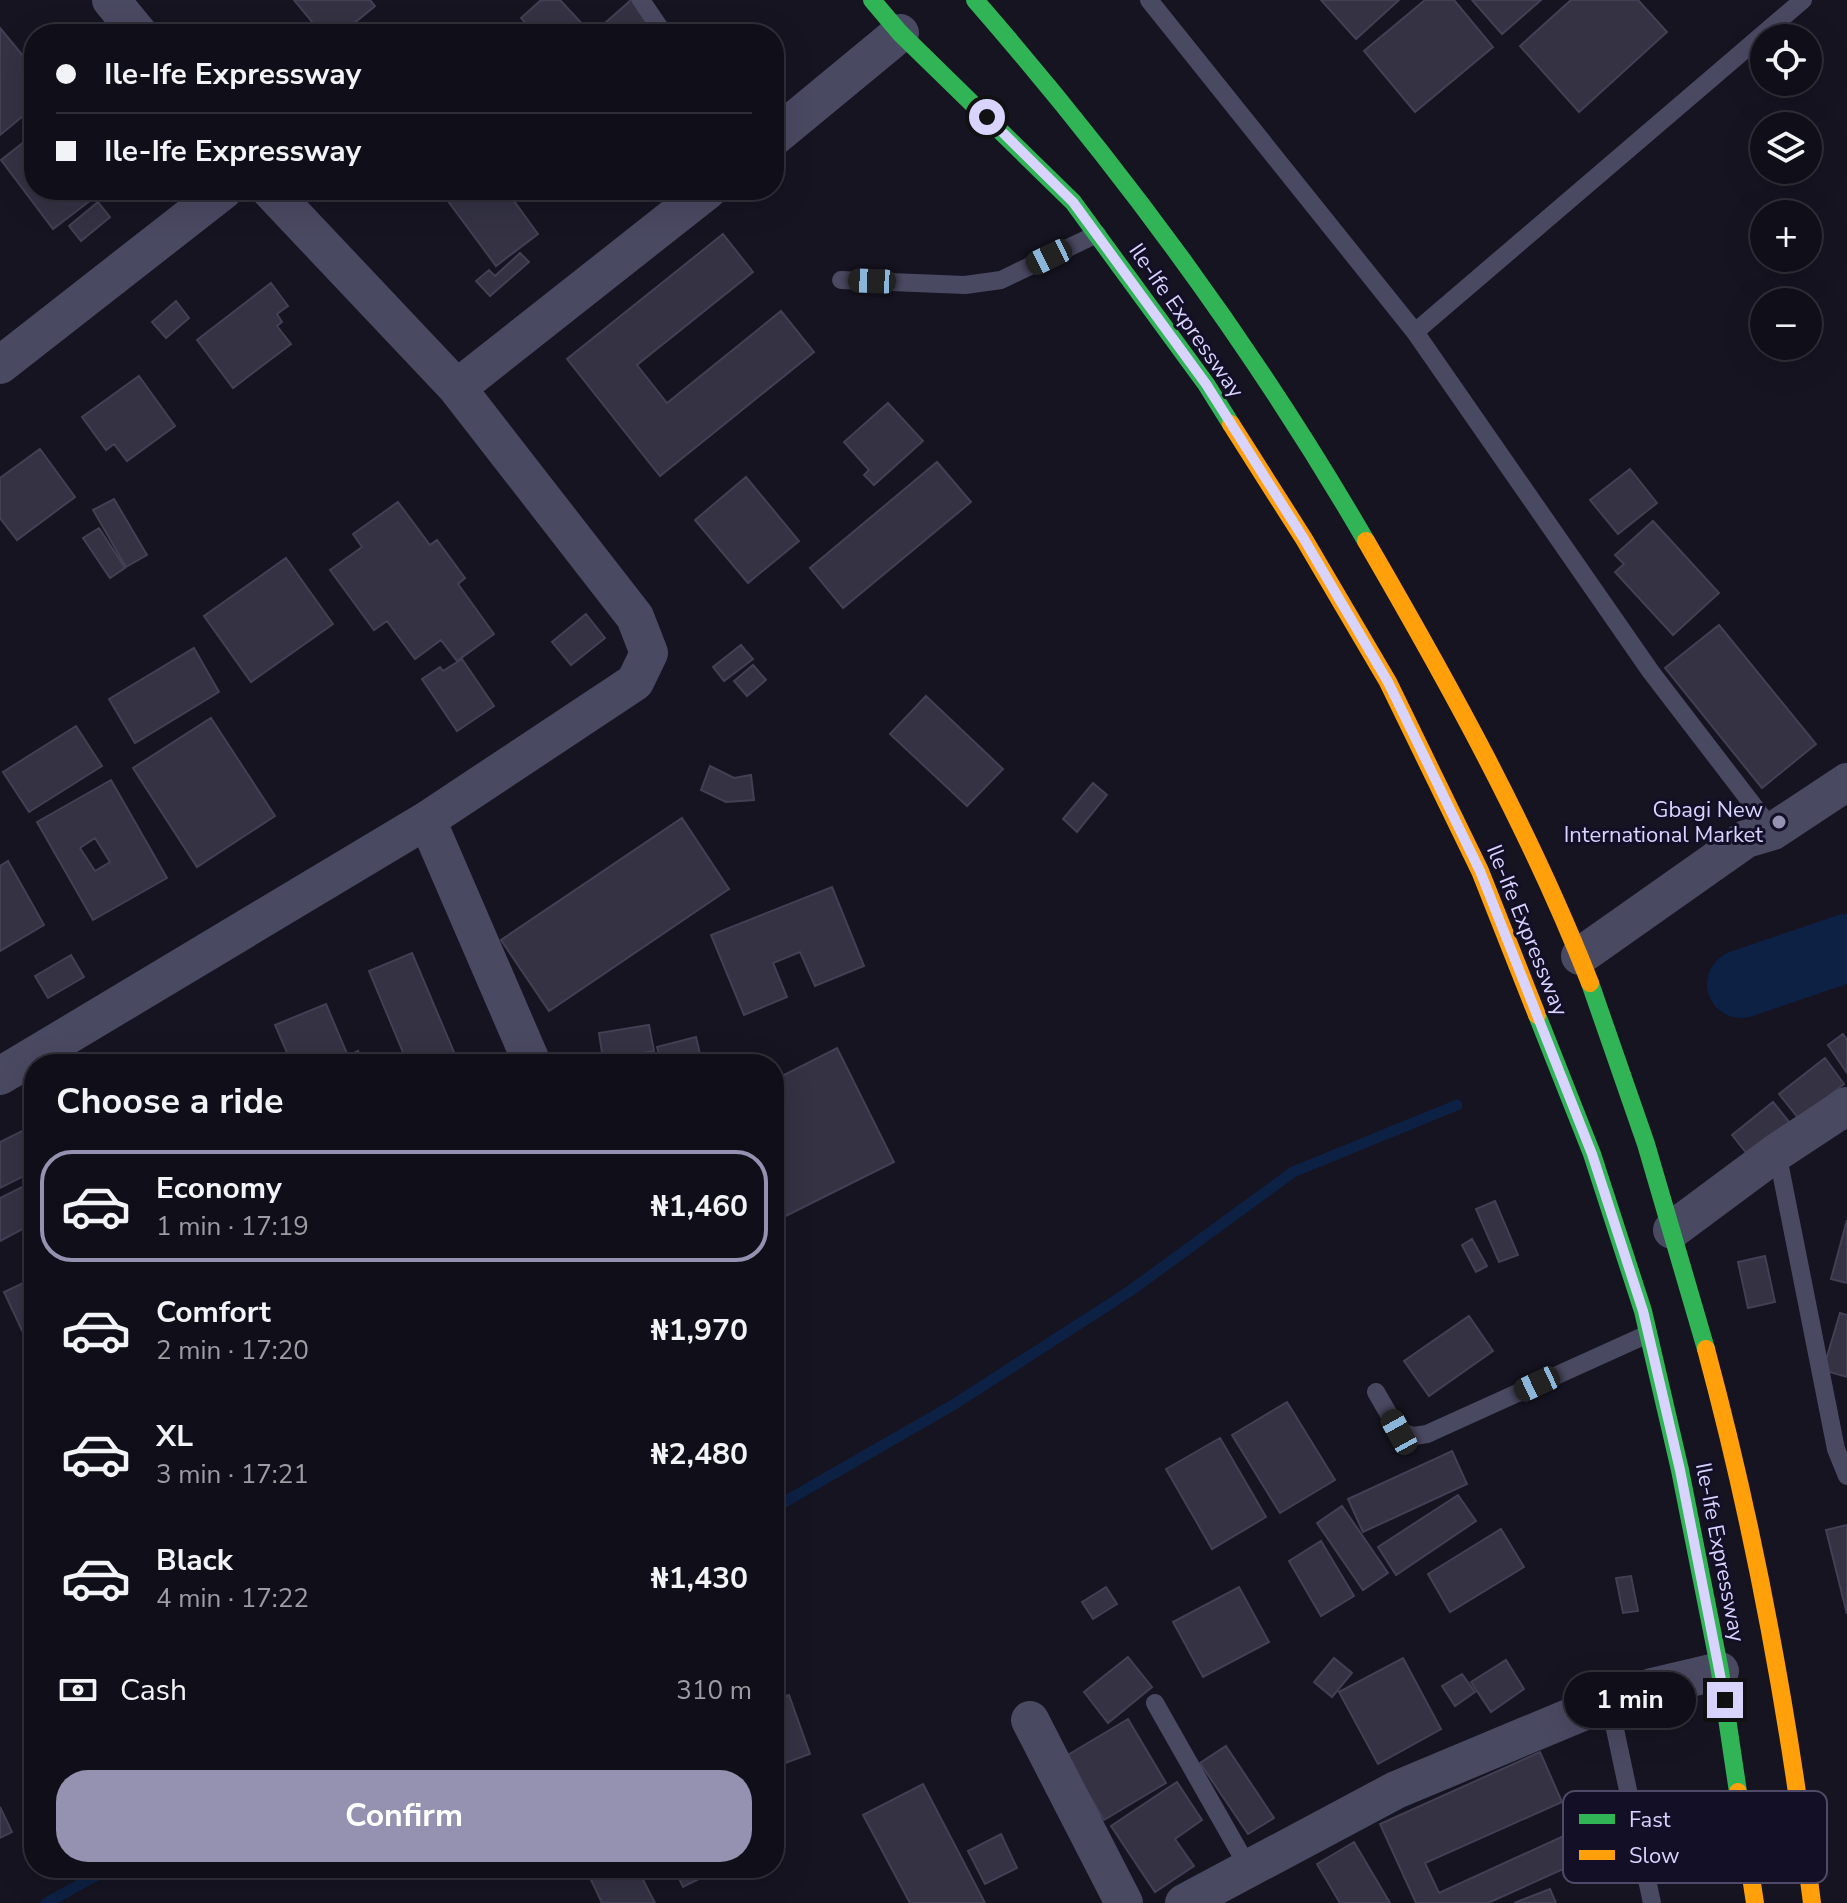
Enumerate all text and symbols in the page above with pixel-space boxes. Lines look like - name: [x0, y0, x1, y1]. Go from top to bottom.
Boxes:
- map controls: [1750, 24, 1822, 360]
- button: locate: [1750, 24, 1822, 96]
- text: Ile-Ife Expressway: [104, 54, 361, 95]
- route start: [969, 99, 1005, 135]
- button: layers: [1750, 112, 1822, 184]
- text: Ile-Ife Expressway: [104, 131, 361, 172]
- button: +: [1750, 200, 1822, 272]
- car: [1022, 236, 1076, 278]
- street label: Ile-Ife Expressway: [1122, 237, 1251, 404]
- car: [848, 268, 896, 294]
- button: −: [1750, 288, 1822, 360]
- place label: Gbagi New International Market: [1564, 795, 1763, 850]
- marker: Gbagi New International Market: [1770, 813, 1788, 831]
- street label: Ile-Ife Expressway: [1479, 840, 1575, 1021]
- text: Choose a ride: [56, 1077, 284, 1126]
- text: Economy: [156, 1168, 282, 1209]
- icon: car: [60, 1170, 132, 1242]
- text: ₦1,460: [651, 1186, 748, 1227]
- text: 1 min · 17:19: [156, 1209, 309, 1244]
- text: Comfort: [156, 1292, 271, 1333]
- icon: car: [60, 1294, 132, 1366]
- text: ₦1,970: [651, 1310, 748, 1351]
- text: 2 min · 17:20: [156, 1333, 309, 1368]
- car: [1510, 1363, 1564, 1405]
- car: [1377, 1405, 1421, 1459]
- text: XL: [156, 1416, 193, 1457]
- icon: car: [60, 1418, 132, 1490]
- text: ₦2,480: [651, 1434, 748, 1475]
- text: 3 min · 17:21: [156, 1457, 309, 1492]
- street label: Ile-Ife Expressway: [1688, 1460, 1752, 1645]
- text: Black: [156, 1540, 233, 1581]
- icon: car: [60, 1542, 132, 1614]
- text: ₦1,430: [651, 1558, 748, 1599]
- text: 4 min · 17:22: [156, 1581, 309, 1616]
- icon: cash: [56, 1668, 100, 1712]
- text: Cash: [120, 1670, 187, 1711]
- callout: 1 min: [1565, 1672, 1697, 1728]
- text: 310 m: [676, 1673, 752, 1708]
- text: 1 min: [1596, 1682, 1664, 1717]
- route end: [1707, 1682, 1743, 1718]
- button: Confirm: [56, 1770, 752, 1862]
- legend: [1563, 1791, 1827, 1883]
- text: Fast: [1629, 1805, 1671, 1835]
- text: Slow: [1629, 1841, 1680, 1871]

